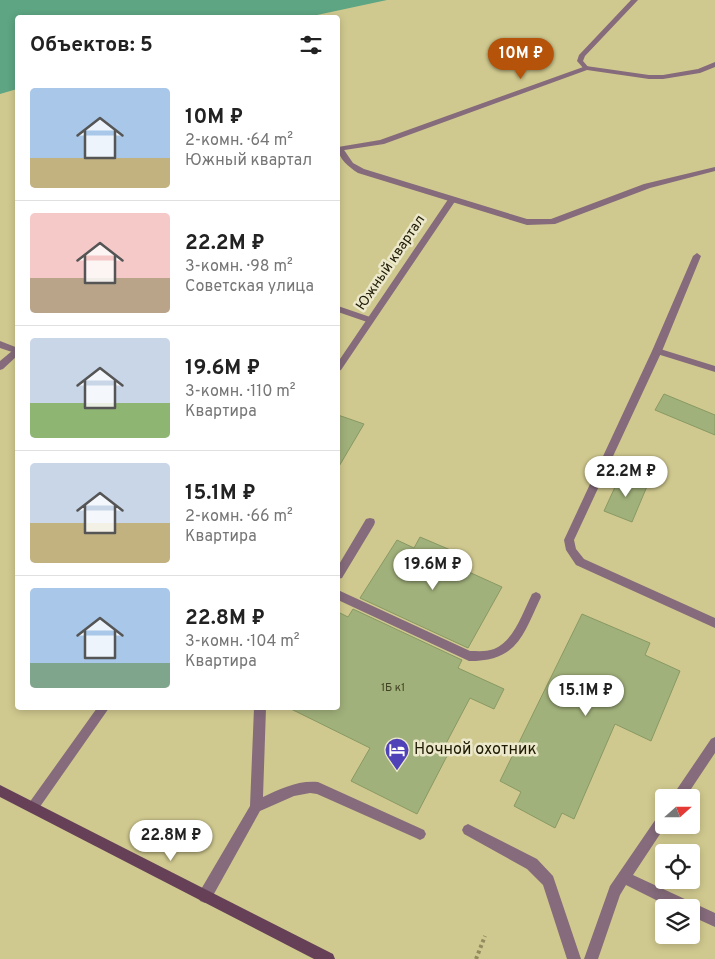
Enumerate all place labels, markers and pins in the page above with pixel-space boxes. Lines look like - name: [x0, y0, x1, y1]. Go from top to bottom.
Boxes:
- pin: 10M ₽: [486, 38, 556, 80]
- pin: 22.2M ₽: [580, 456, 672, 498]
- pin: 19.6M ₽: [387, 548, 479, 591]
- pin: 15.1M ₽: [540, 674, 632, 717]
- hotel icon: Ночной охотник: [384, 737, 410, 771]
- place label: Ночной охотник: [414, 740, 537, 760]
- pin: 22.8M ₽: [125, 820, 217, 862]

